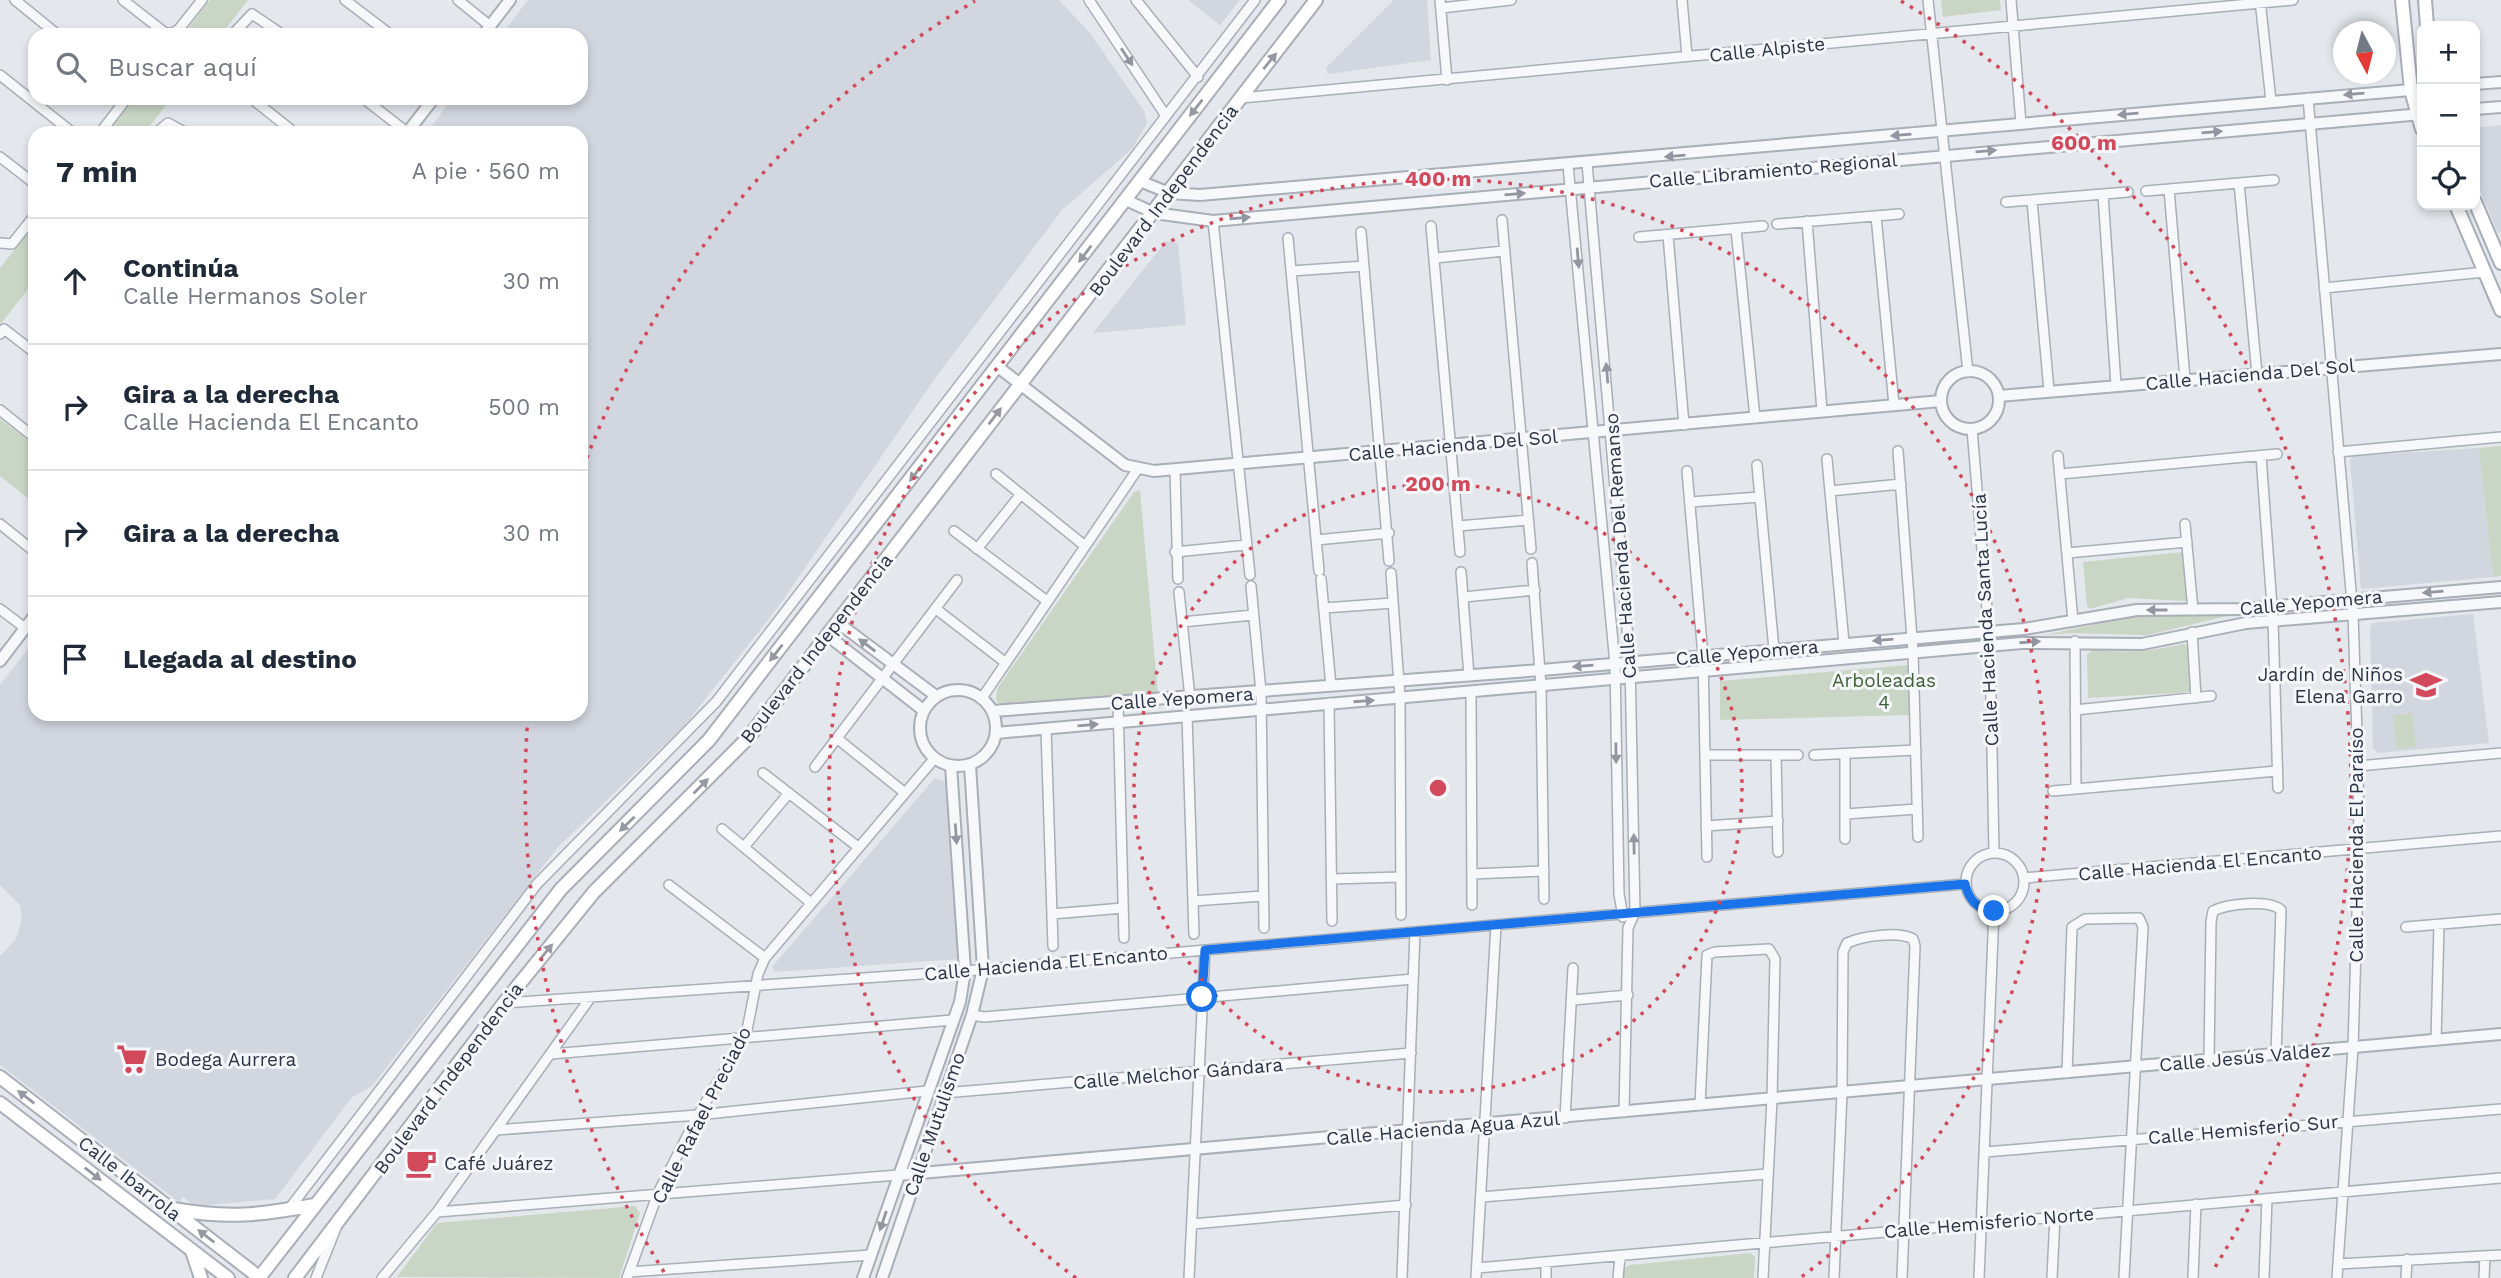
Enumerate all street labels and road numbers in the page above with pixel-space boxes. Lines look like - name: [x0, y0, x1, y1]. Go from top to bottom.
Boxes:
- street label: Calle Alpiste: [1708, 32, 1826, 67]
- street label: Boulevard Independencia: [1084, 100, 1243, 301]
- street label: Calle Libramiento Regional: [1648, 148, 1898, 193]
- street label: Calle Hacienda Del Sol: [2144, 354, 2356, 395]
- street label: Calle Hacienda Del Remanso: [1600, 412, 1641, 680]
- street label: Calle Hacienda Del Sol: [1347, 425, 1559, 466]
- street label: Calle Hacienda Santa Lucía: [1967, 493, 2004, 747]
- street label: Boulevard Independencia: [735, 549, 898, 748]
- street label: Calle Yepomera: [2239, 585, 2384, 620]
- street label: Calle Yepomera: [1675, 635, 1820, 670]
- street label: Calle Yepomera: [1110, 682, 1254, 715]
- street label: Calle Hacienda El Paraíso: [2345, 727, 2368, 963]
- street label: Calle Hacienda El Encanto: [2077, 841, 2323, 886]
- street label: Calle Hacienda El Encanto: [923, 941, 1169, 986]
- street label: Boulevard Independencia: [369, 978, 528, 1179]
- street label: Calle Rafael Preciado: [647, 1023, 756, 1208]
- street label: Calle Jesús Valdez: [2158, 1039, 2332, 1076]
- street label: Calle Mutulismo: [899, 1049, 970, 1199]
- street label: Calle Melchor Gándara: [1072, 1053, 1284, 1094]
- street label: Calle Hacienda Agua Azul: [1325, 1107, 1561, 1150]
- street label: Calle Hemisferio Sur: [2147, 1110, 2340, 1149]
- street label: Calle Ibarrola: [74, 1131, 186, 1226]
- street label: Calle Hemisferio Norte: [1883, 1202, 2095, 1243]

